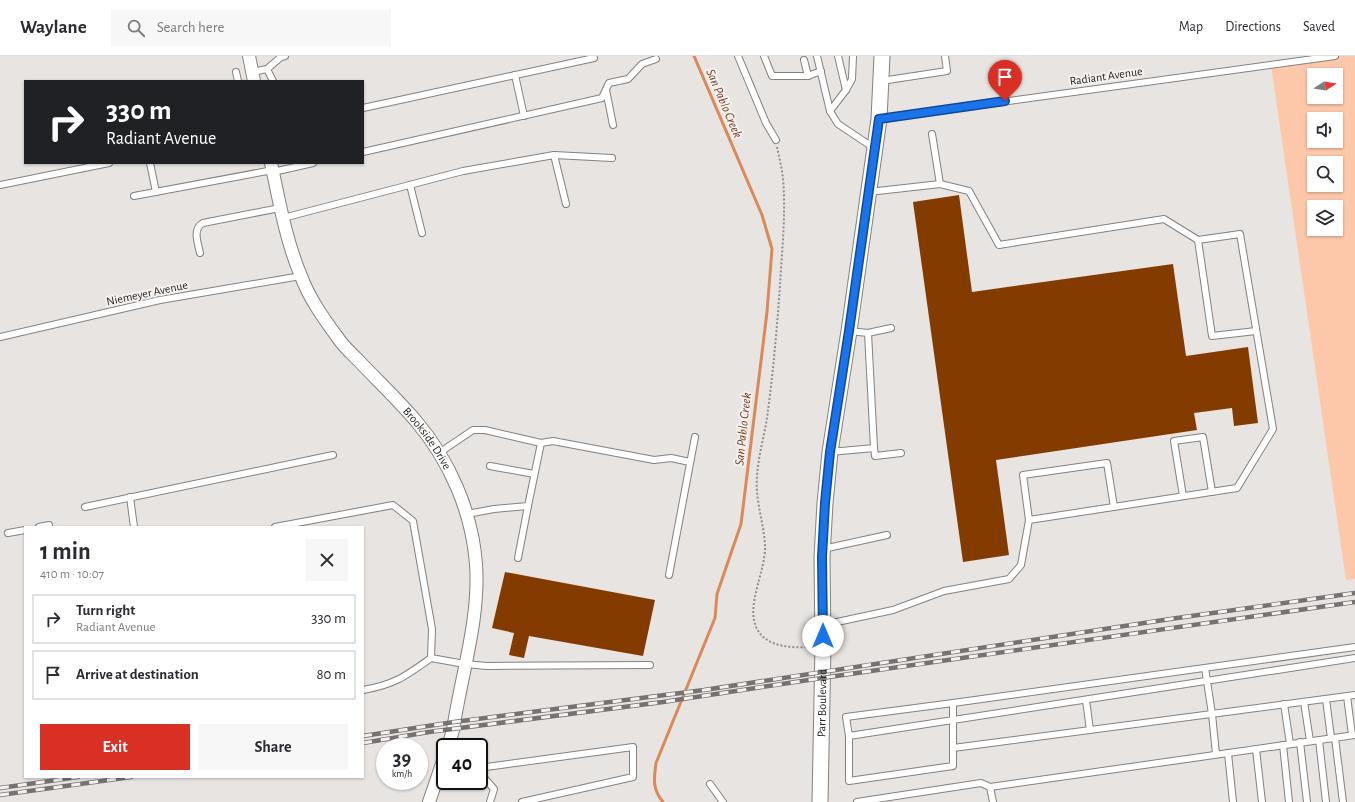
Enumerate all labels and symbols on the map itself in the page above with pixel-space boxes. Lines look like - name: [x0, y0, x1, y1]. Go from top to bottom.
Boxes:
- pin: [988, 60, 1022, 101]
- street label: Radiant Avenue: [1069, 65, 1143, 87]
- water label: San Pablo Creek: [703, 67, 744, 140]
- north arrow: [1307, 68, 1343, 104]
- street label: Niemeyer Avenue: [105, 278, 189, 308]
- water label: San Pablo Creek: [733, 392, 754, 466]
- street label: Brookside Drive: [401, 405, 453, 471]
- position arrow: [802, 615, 844, 657]
- street label: Parr Boulevard: [815, 669, 829, 737]
- speed limit sign: 40: [436, 738, 488, 790]

